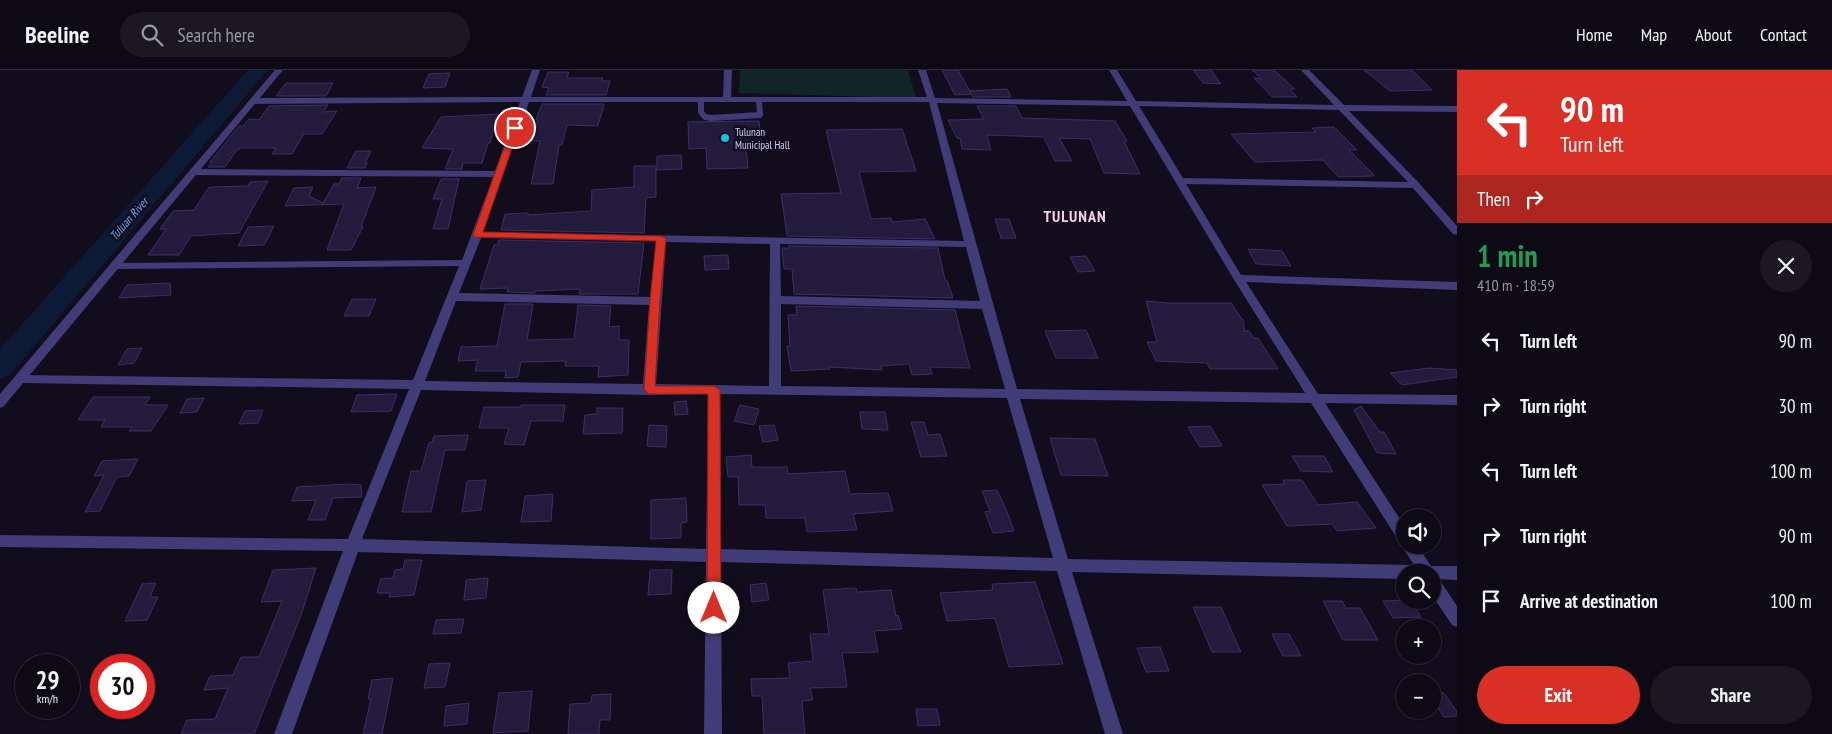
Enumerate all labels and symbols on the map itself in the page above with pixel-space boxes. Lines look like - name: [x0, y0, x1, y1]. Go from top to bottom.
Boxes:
- pin: [494, 107, 536, 149]
- place label: Tulunan Municipal Hall: [735, 125, 790, 152]
- marker: Tulunan Municipal Hall: [719, 132, 731, 144]
- water label: Tuluan River: [106, 193, 152, 243]
- district label: TULUNAN: [1043, 206, 1107, 226]
- position arrow: [687, 581, 739, 633]
- speed limit sign: 30: [90, 654, 155, 719]

